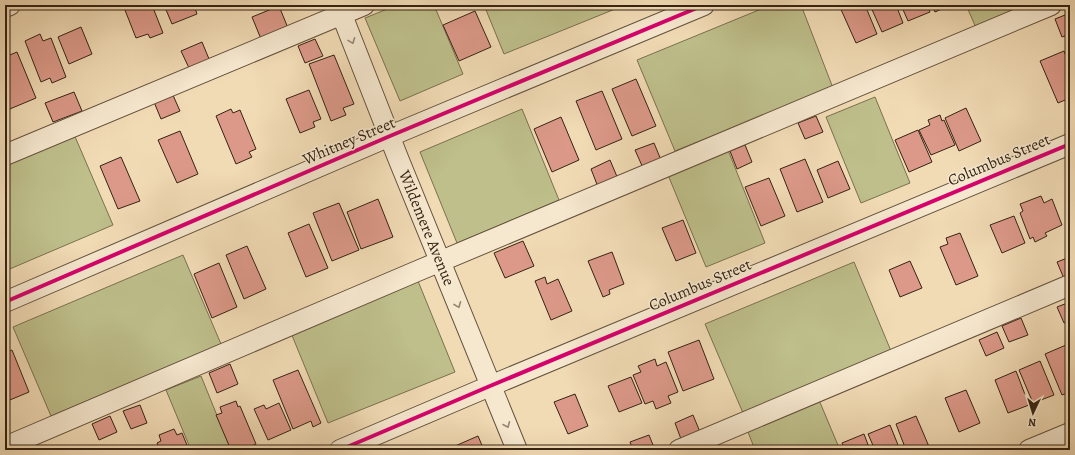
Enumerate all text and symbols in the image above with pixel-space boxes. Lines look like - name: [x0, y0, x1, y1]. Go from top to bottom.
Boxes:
- one-way arrow: [348, 38, 356, 45]
- street label: Whitney Street: [298, 112, 399, 171]
- street label: Columbus Street: [944, 129, 1054, 191]
- street label: Wildemere Avenue: [393, 166, 460, 289]
- street label: Columbus Street: [645, 254, 755, 316]
- one-way arrow: [453, 301, 461, 308]
- north arrow: [1013, 393, 1053, 433]
- text: N: [1028, 415, 1037, 430]
- one-way arrow: [502, 422, 510, 429]

